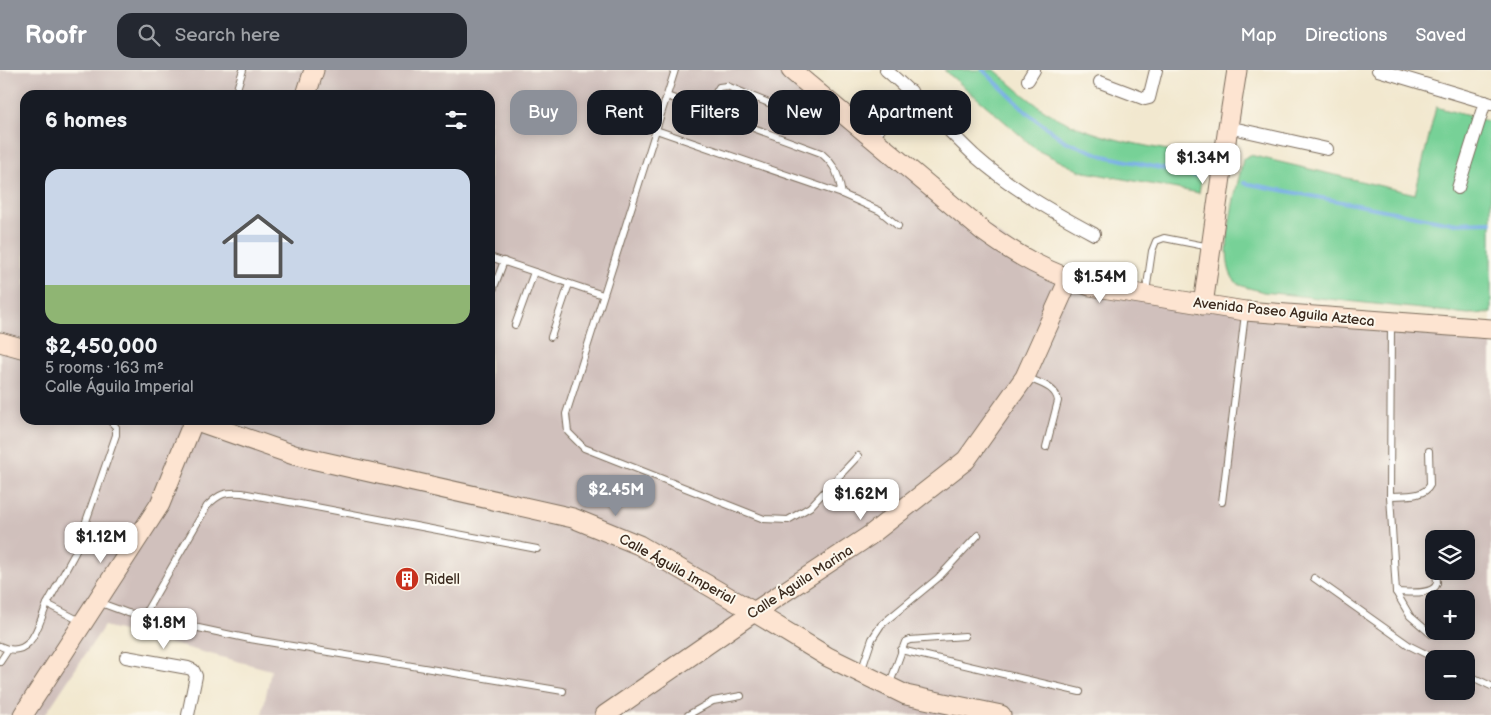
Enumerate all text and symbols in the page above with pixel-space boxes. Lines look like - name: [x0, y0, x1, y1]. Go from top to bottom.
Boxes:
- search box: [117, 13, 467, 58]
- text: Roofr: [25, 21, 87, 50]
- icon: search: [135, 21, 163, 49]
- text: Search here: [175, 24, 280, 47]
- text: Map: [1241, 25, 1277, 46]
- text: Directions: [1305, 25, 1387, 46]
- text: Saved: [1415, 25, 1466, 46]
- chip: Buy: [510, 90, 577, 135]
- chip: Rent: [587, 90, 662, 135]
- chip: Filters: [672, 90, 758, 135]
- chip: New: [768, 90, 840, 135]
- chip: Apartment: [850, 90, 971, 135]
- icon: filters: [442, 106, 470, 134]
- text: 6 homes: [45, 108, 127, 133]
- pin: $1.34M: [1162, 142, 1244, 185]
- text: $1.34M: [1176, 149, 1230, 168]
- icon: home: [213, 201, 303, 291]
- pin: $1.54M: [1059, 262, 1141, 304]
- text: $1.54M: [1073, 268, 1127, 287]
- street label: Avenida Paseo Aguila Azteca: [1193, 294, 1375, 330]
- text: $2,450,000: [45, 334, 158, 359]
- text: 5 rooms · 163 m²: [45, 359, 164, 378]
- text: Calle Águila Imperial: [45, 378, 194, 397]
- pin: $2.45M: [575, 474, 657, 517]
- pin: $1.62M: [820, 478, 902, 521]
- text: $2.45M: [588, 481, 644, 500]
- text: $1.62M: [834, 485, 888, 504]
- pin: $1.12M: [60, 522, 142, 564]
- text: $1.12M: [76, 528, 126, 547]
- street label: Calle Águila Imperial: [616, 529, 738, 608]
- map controls: [1425, 530, 1475, 700]
- button: layers: [1425, 530, 1475, 580]
- street label: Calle Águila Marina: [743, 541, 856, 622]
- building icon: Ridell: [394, 566, 420, 592]
- place label: Ridell: [424, 571, 460, 588]
- button: +: [1425, 590, 1475, 640]
- pin: $1.8M: [129, 608, 199, 650]
- text: $1.8M: [142, 614, 186, 633]
- button: −: [1425, 650, 1475, 700]

